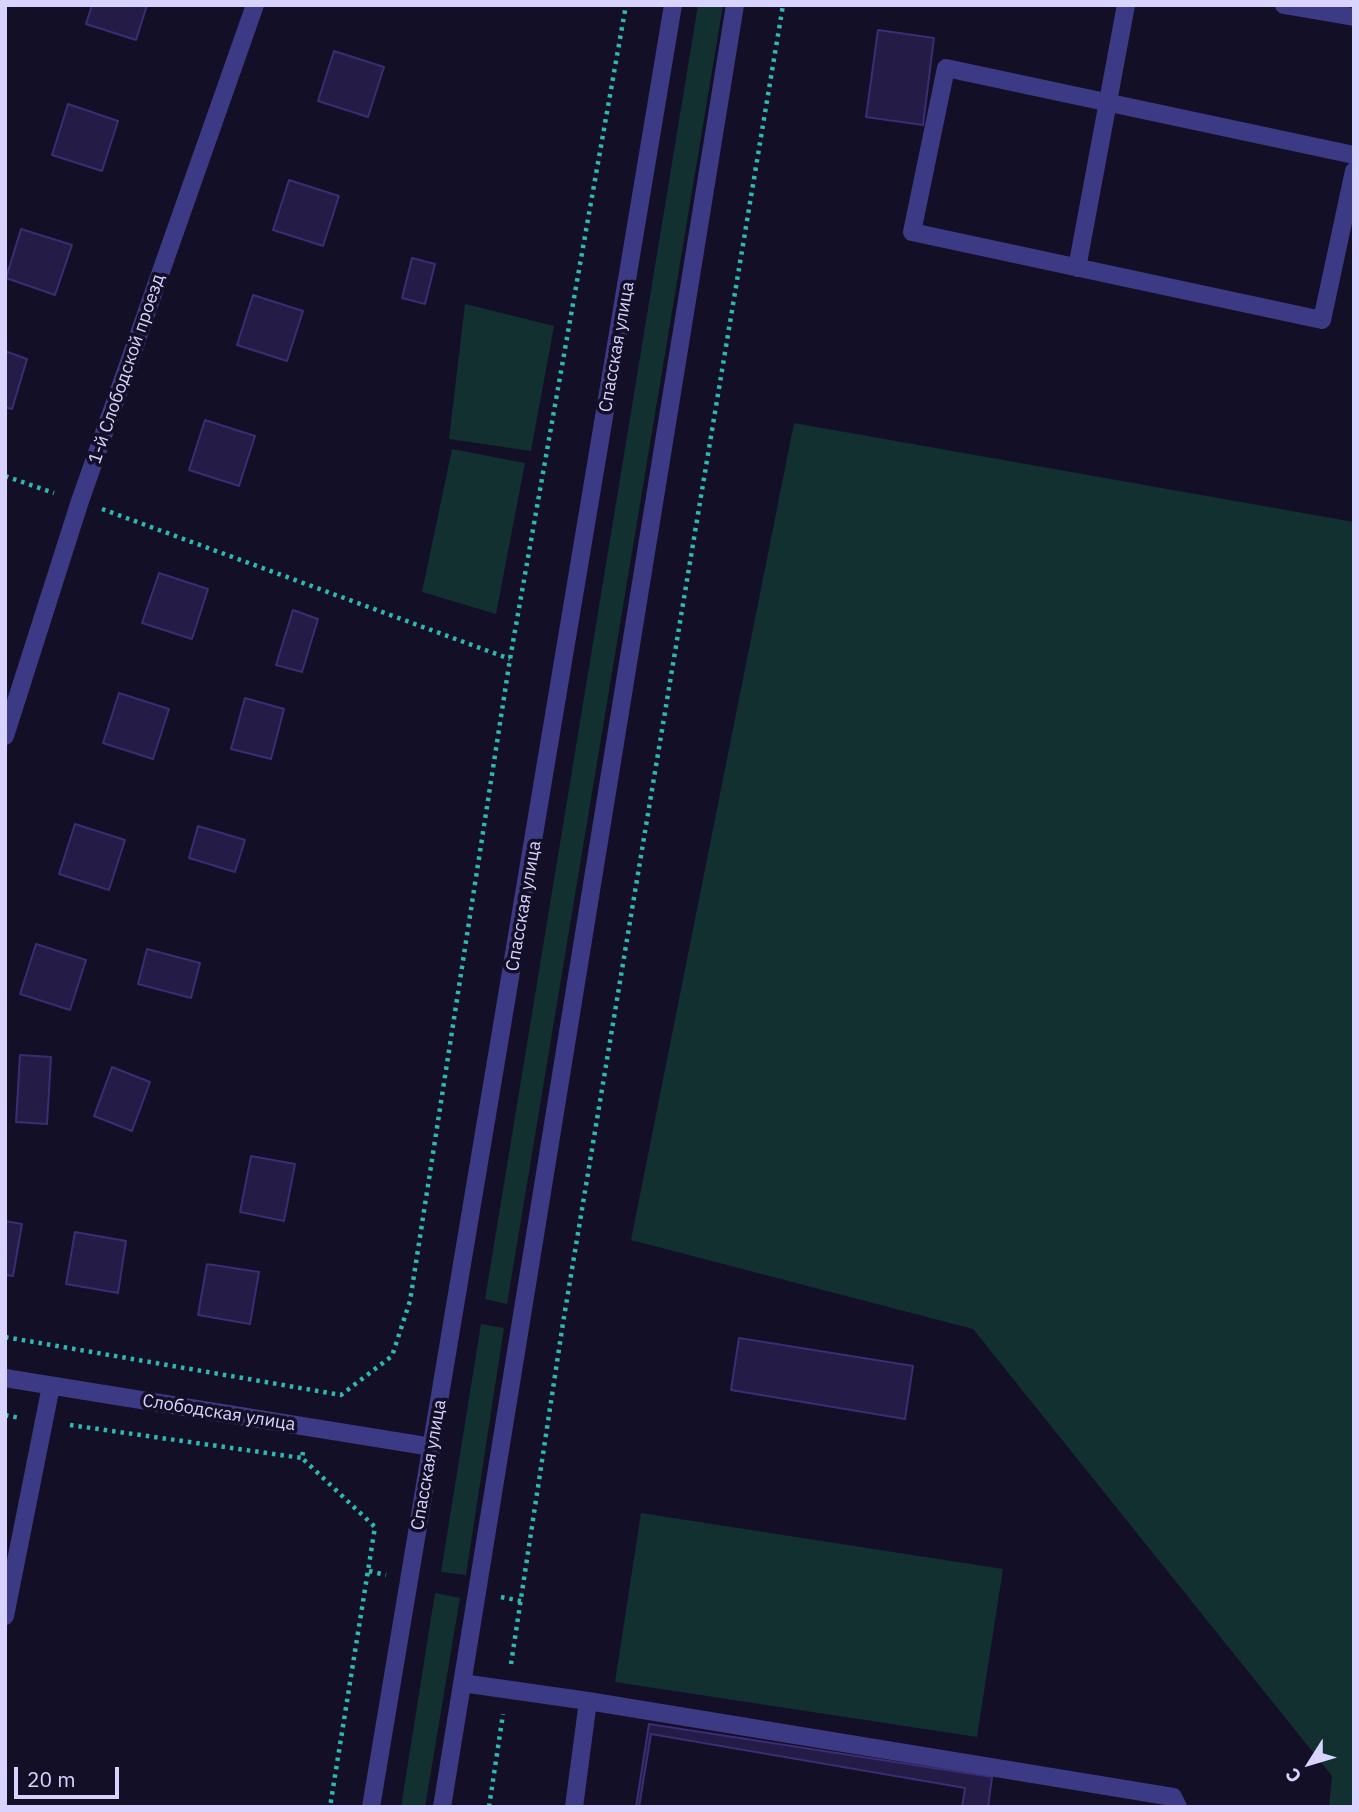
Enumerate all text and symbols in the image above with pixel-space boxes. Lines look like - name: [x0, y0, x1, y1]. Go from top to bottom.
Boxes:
- street label: 1-й Слободской проезд: [84, 271, 170, 467]
- street label: Спасская улица: [595, 280, 639, 414]
- street label: Спасская улица: [502, 839, 546, 973]
- street label: Слободская улица: [141, 1390, 297, 1436]
- street label: Спасская улица: [407, 1398, 451, 1532]
- north arrow: [1275, 1728, 1345, 1798]
- scale bar: [18, 1752, 122, 1796]
- text: С: [1280, 1763, 1307, 1788]
- text: 20 m: [27, 1765, 76, 1793]

